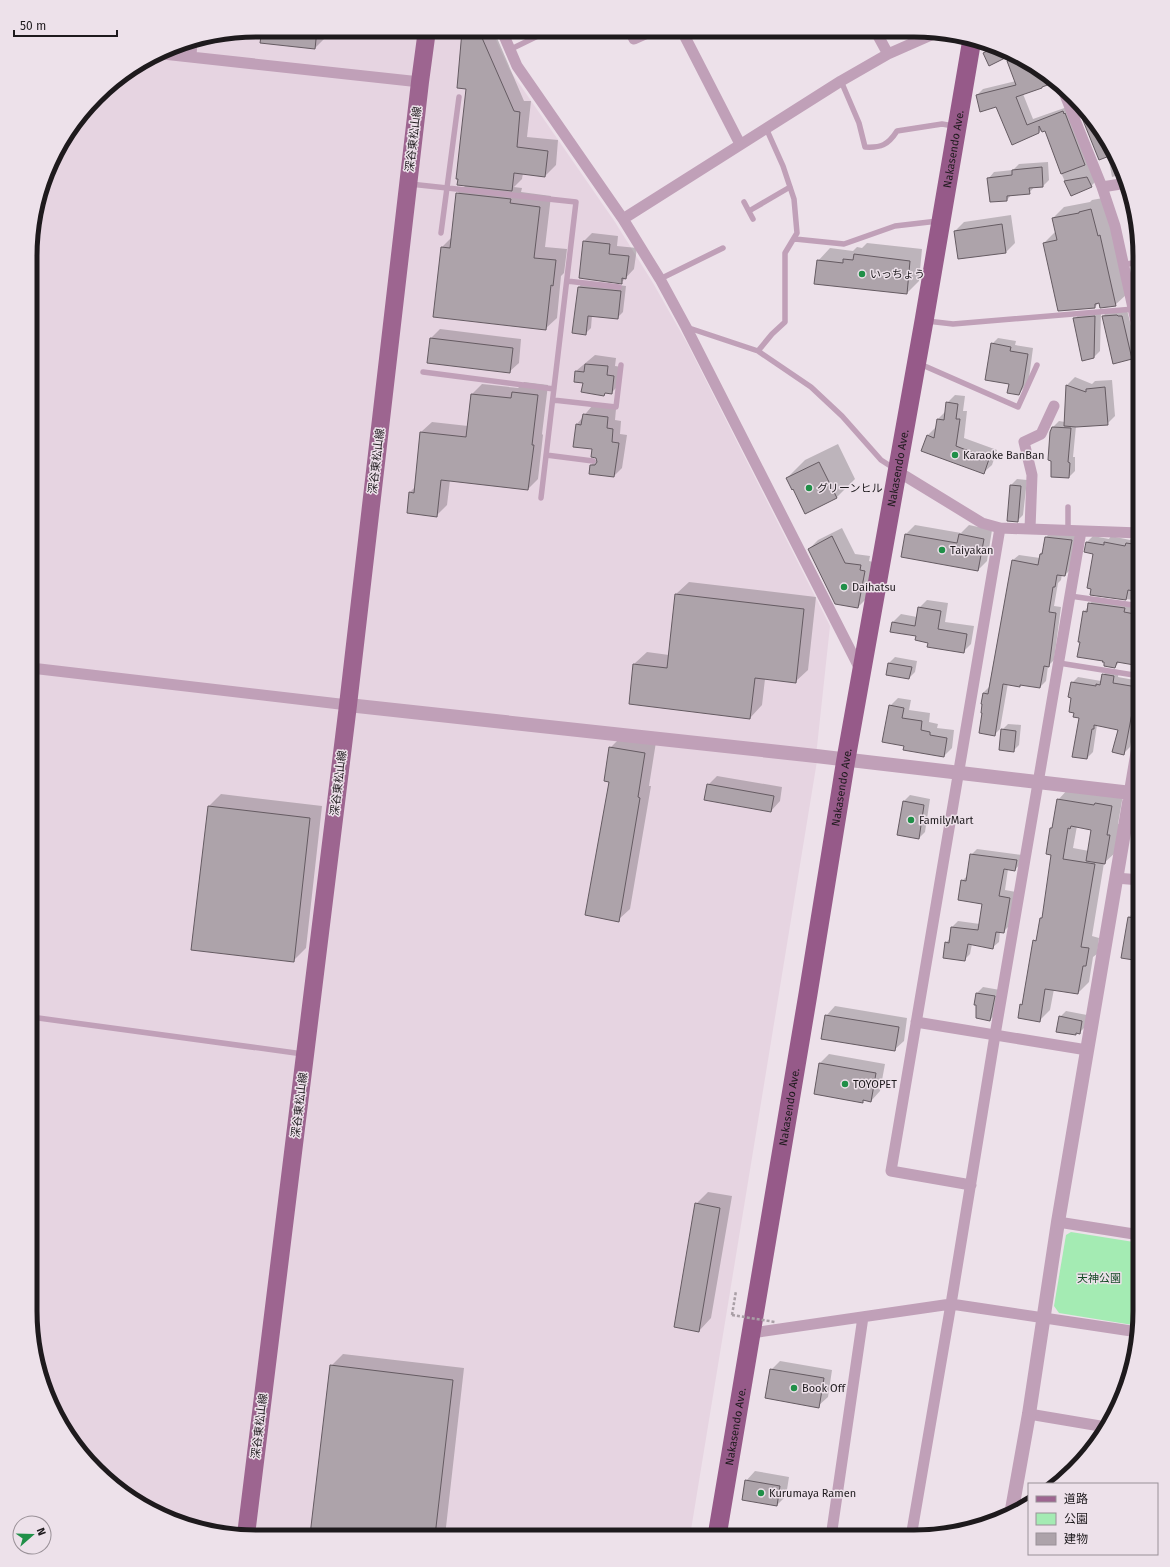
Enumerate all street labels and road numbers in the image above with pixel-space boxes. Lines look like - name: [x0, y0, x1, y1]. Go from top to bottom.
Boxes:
- street label: 深谷東松山線: [403, 106, 424, 173]
- street label: Nakasendo Ave.: [941, 109, 967, 189]
- street label: 深谷東松山線: [366, 428, 387, 495]
- street label: Nakasendo Ave.: [885, 428, 912, 508]
- street label: Nakasendo Ave.: [829, 747, 855, 827]
- street label: 深谷東松山線: [328, 750, 349, 817]
- street label: Nakasendo Ave.: [777, 1067, 802, 1147]
- street label: 深谷東松山線: [289, 1072, 310, 1139]
- street label: Nakasendo Ave.: [723, 1386, 749, 1466]
- street label: 深谷東松山線: [249, 1393, 270, 1460]

